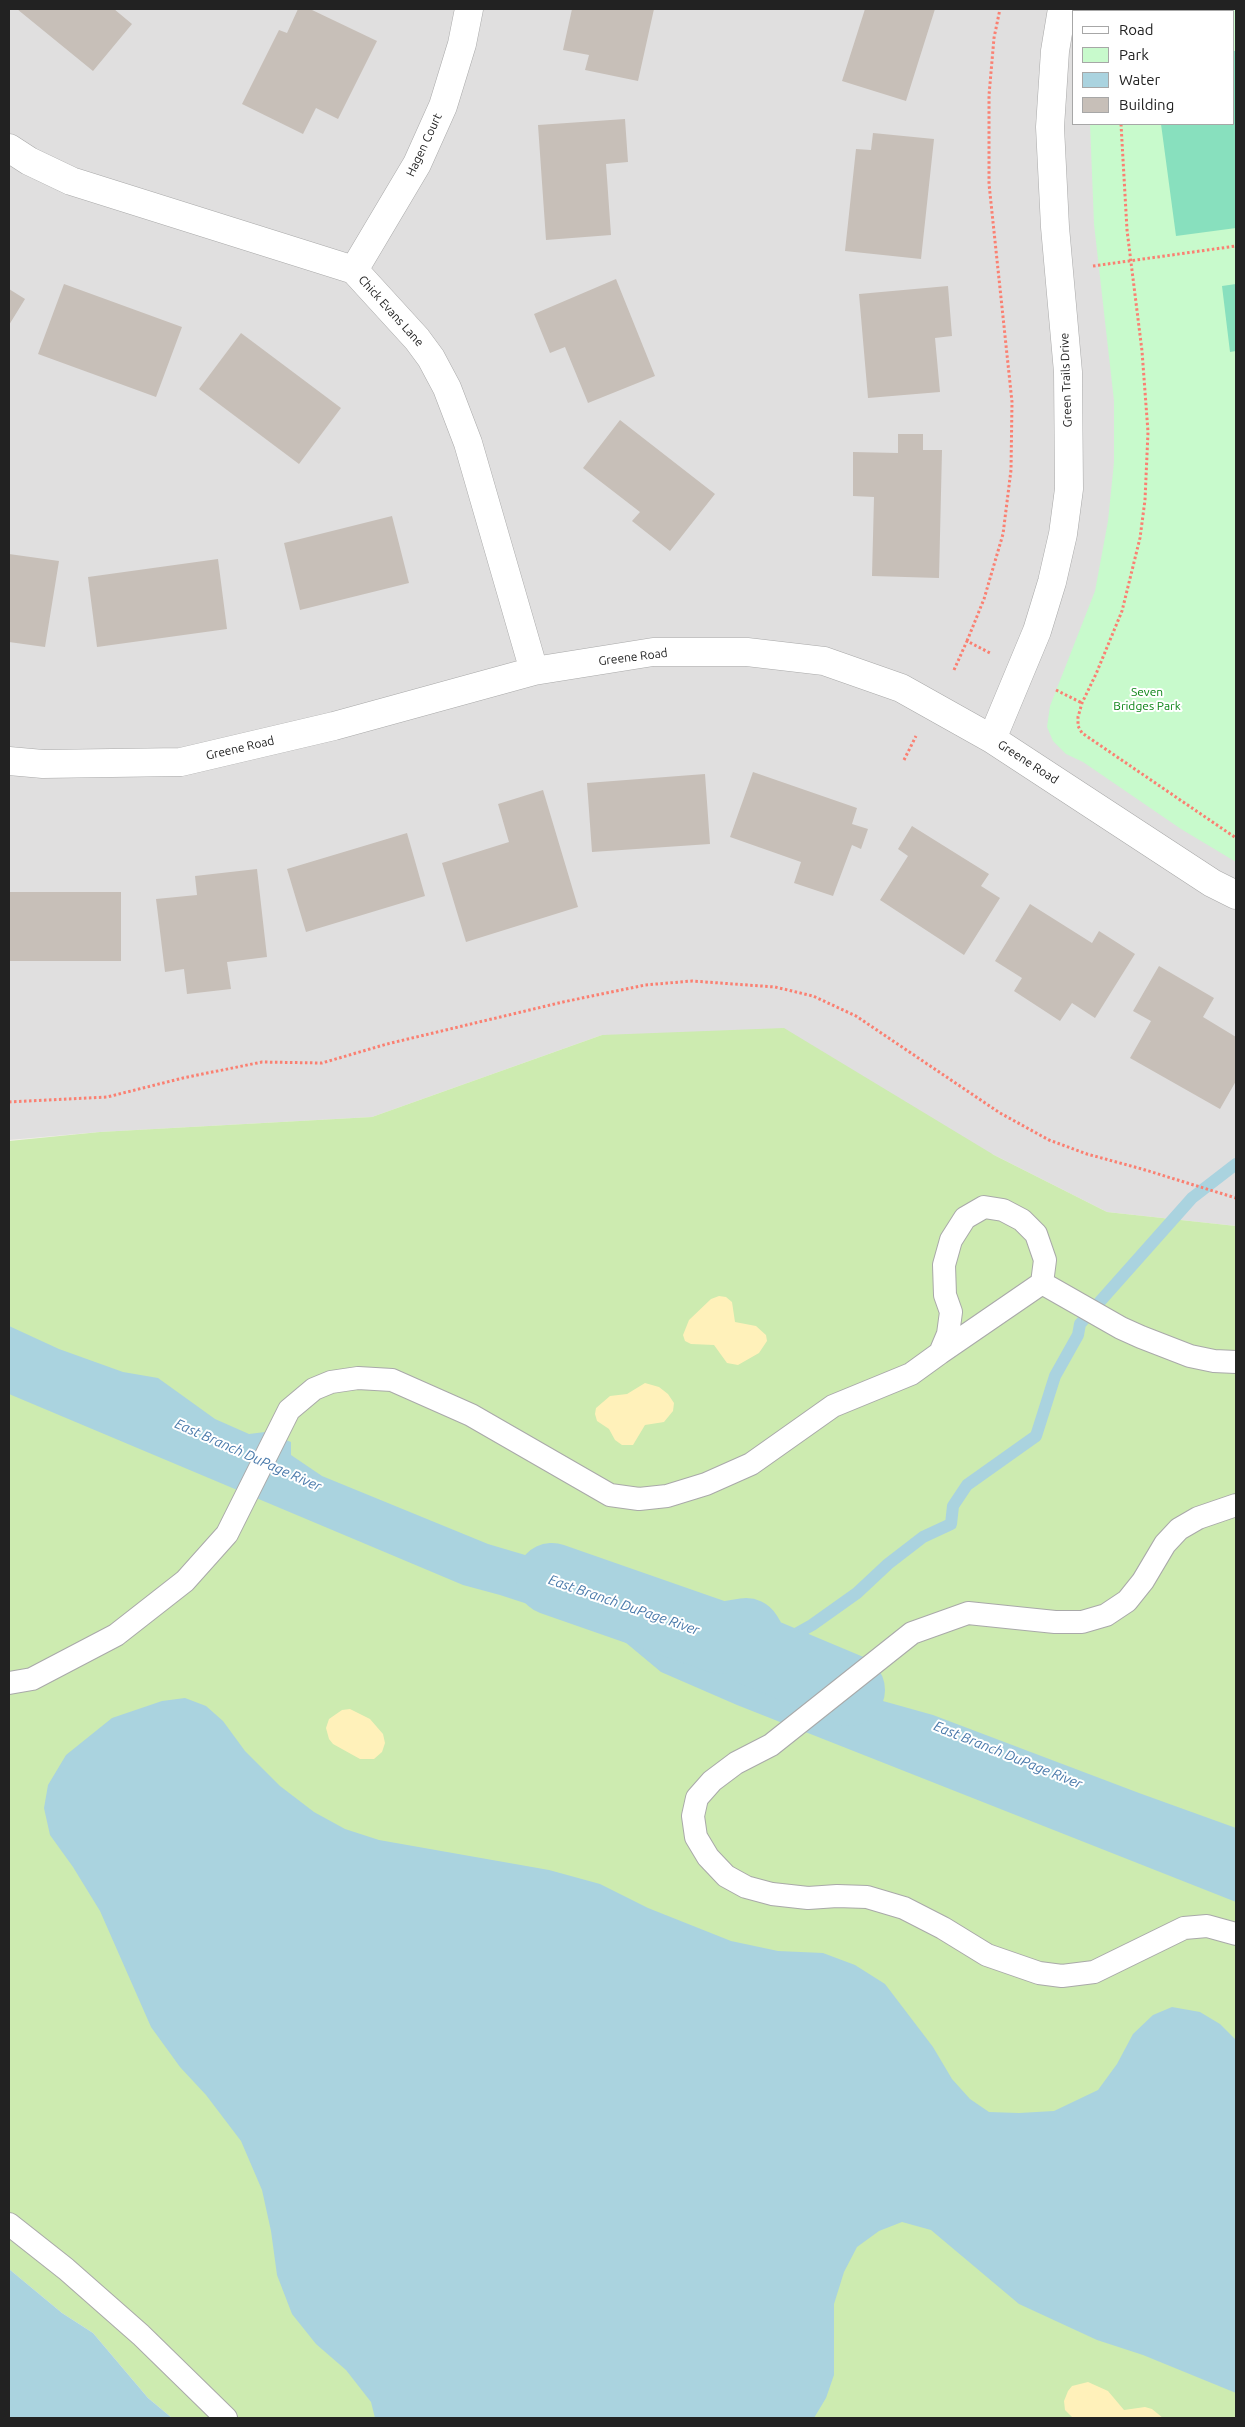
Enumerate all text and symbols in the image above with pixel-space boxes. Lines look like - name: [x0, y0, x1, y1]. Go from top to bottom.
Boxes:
- legend: [1072, 10, 1235, 125]
- text: Road: [1119, 21, 1154, 38]
- text: Park: [1119, 46, 1149, 63]
- text: Water: [1119, 71, 1160, 88]
- text: Building: [1119, 96, 1174, 113]
- street label: Hagen Court: [403, 111, 445, 179]
- street label: Chick Evans Lane: [355, 272, 427, 350]
- street label: Green Trails Drive: [1057, 332, 1075, 428]
- street label: Greene Road: [598, 646, 668, 668]
- park label: Seven Bridges Park: [1113, 685, 1181, 713]
- street label: Greene Road: [204, 733, 276, 763]
- street label: Greene Road: [995, 737, 1061, 787]
- water label: East Branch DuPage River: [172, 1415, 324, 1495]
- water label: East Branch DuPage River: [546, 1571, 702, 1639]
- water label: East Branch DuPage River: [931, 1718, 1085, 1792]

